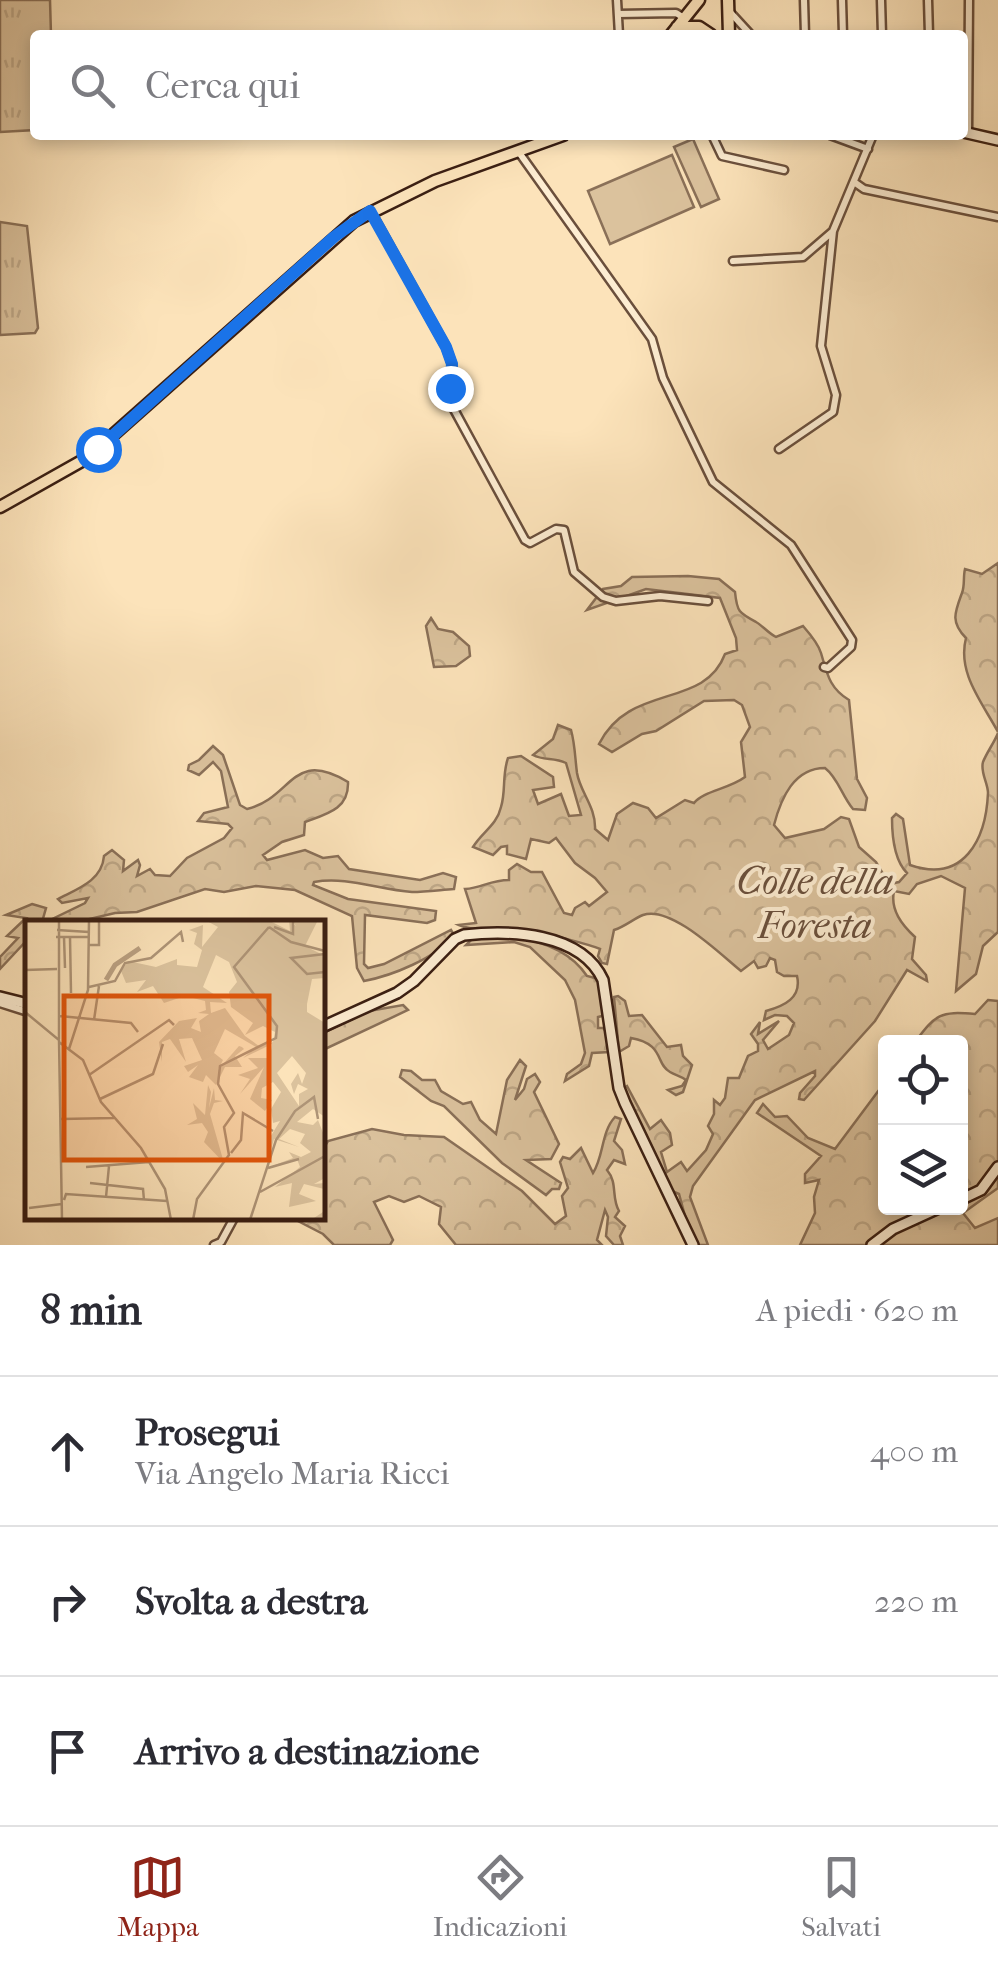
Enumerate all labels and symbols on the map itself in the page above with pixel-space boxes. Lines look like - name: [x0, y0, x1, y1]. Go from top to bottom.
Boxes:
- route end: [428, 366, 474, 412]
- route start: [76, 427, 122, 473]
- park label: Colle della Foresta: [736, 859, 894, 948]
- inset map: [25, 920, 325, 1220]

